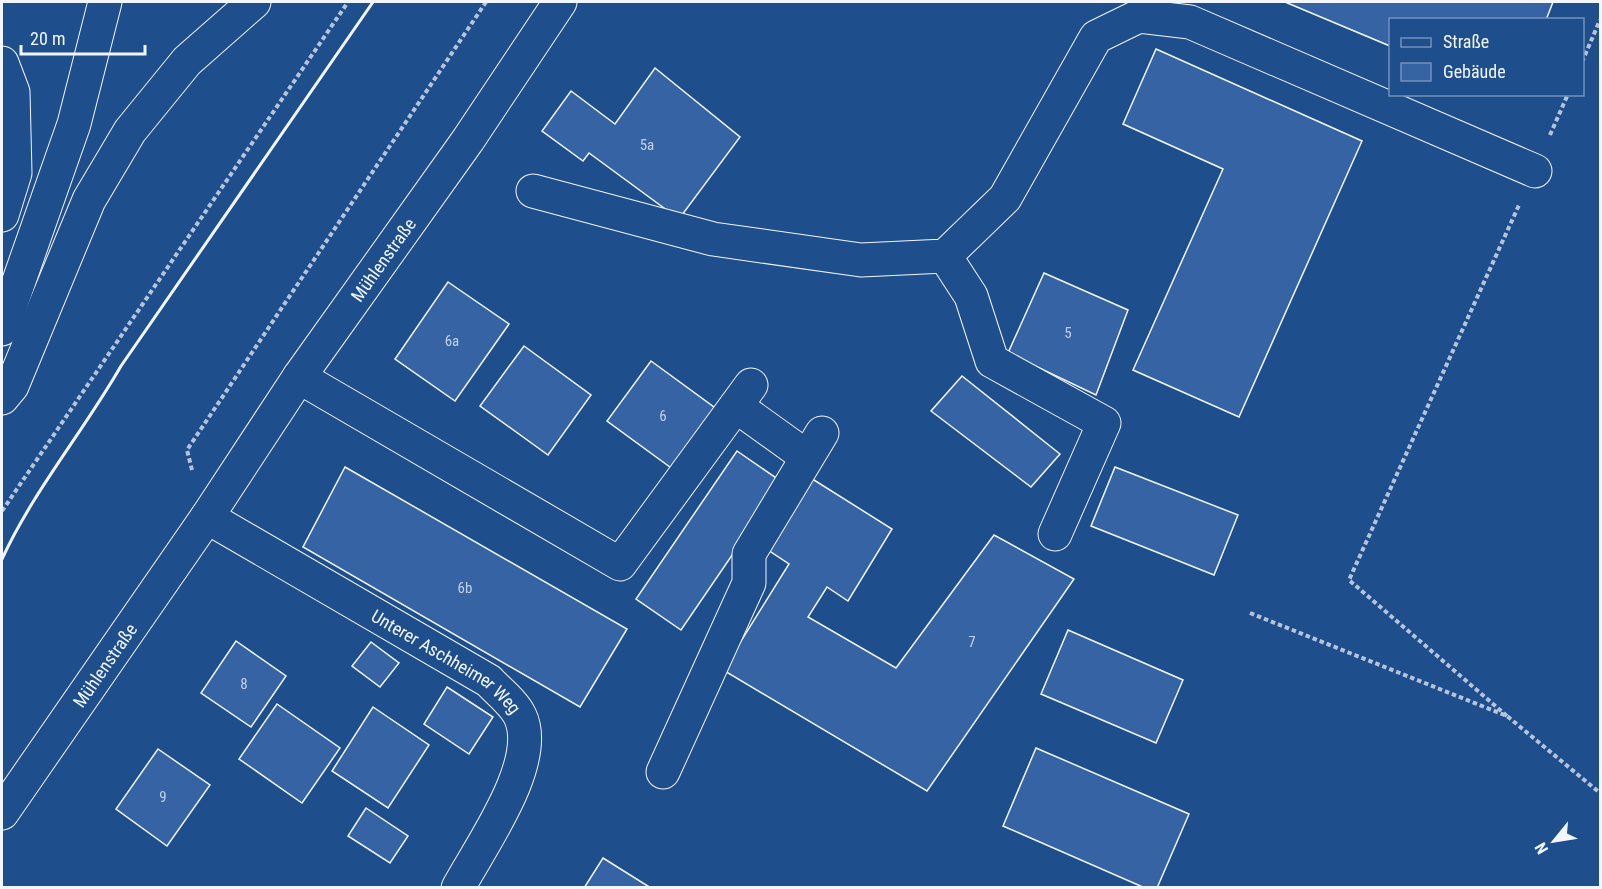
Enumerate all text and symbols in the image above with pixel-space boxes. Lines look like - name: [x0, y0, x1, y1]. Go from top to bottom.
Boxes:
- scale bar: [21, 18, 146, 56]
- legend: [1389, 18, 1584, 96]
- text: 20 m: [30, 28, 65, 49]
- text: Straße: [1443, 31, 1489, 52]
- text: Gebäude: [1443, 61, 1506, 82]
- house number: 5a: [640, 136, 654, 154]
- street label: Mühlenstraße: [346, 214, 420, 305]
- house number: 5: [1064, 324, 1072, 342]
- house number: 6a: [445, 332, 459, 350]
- house number: 6: [659, 407, 667, 425]
- house number: 6b: [458, 579, 472, 597]
- street label: Unterer Aschheimer Weg: [368, 605, 526, 717]
- street label: Mühlenstraße: [68, 619, 141, 711]
- house number: 7: [968, 633, 976, 651]
- house number: 8: [240, 675, 248, 693]
- house number: 9: [159, 788, 167, 806]
- north arrow: [1524, 811, 1584, 871]
- text: N: [1531, 839, 1552, 857]

